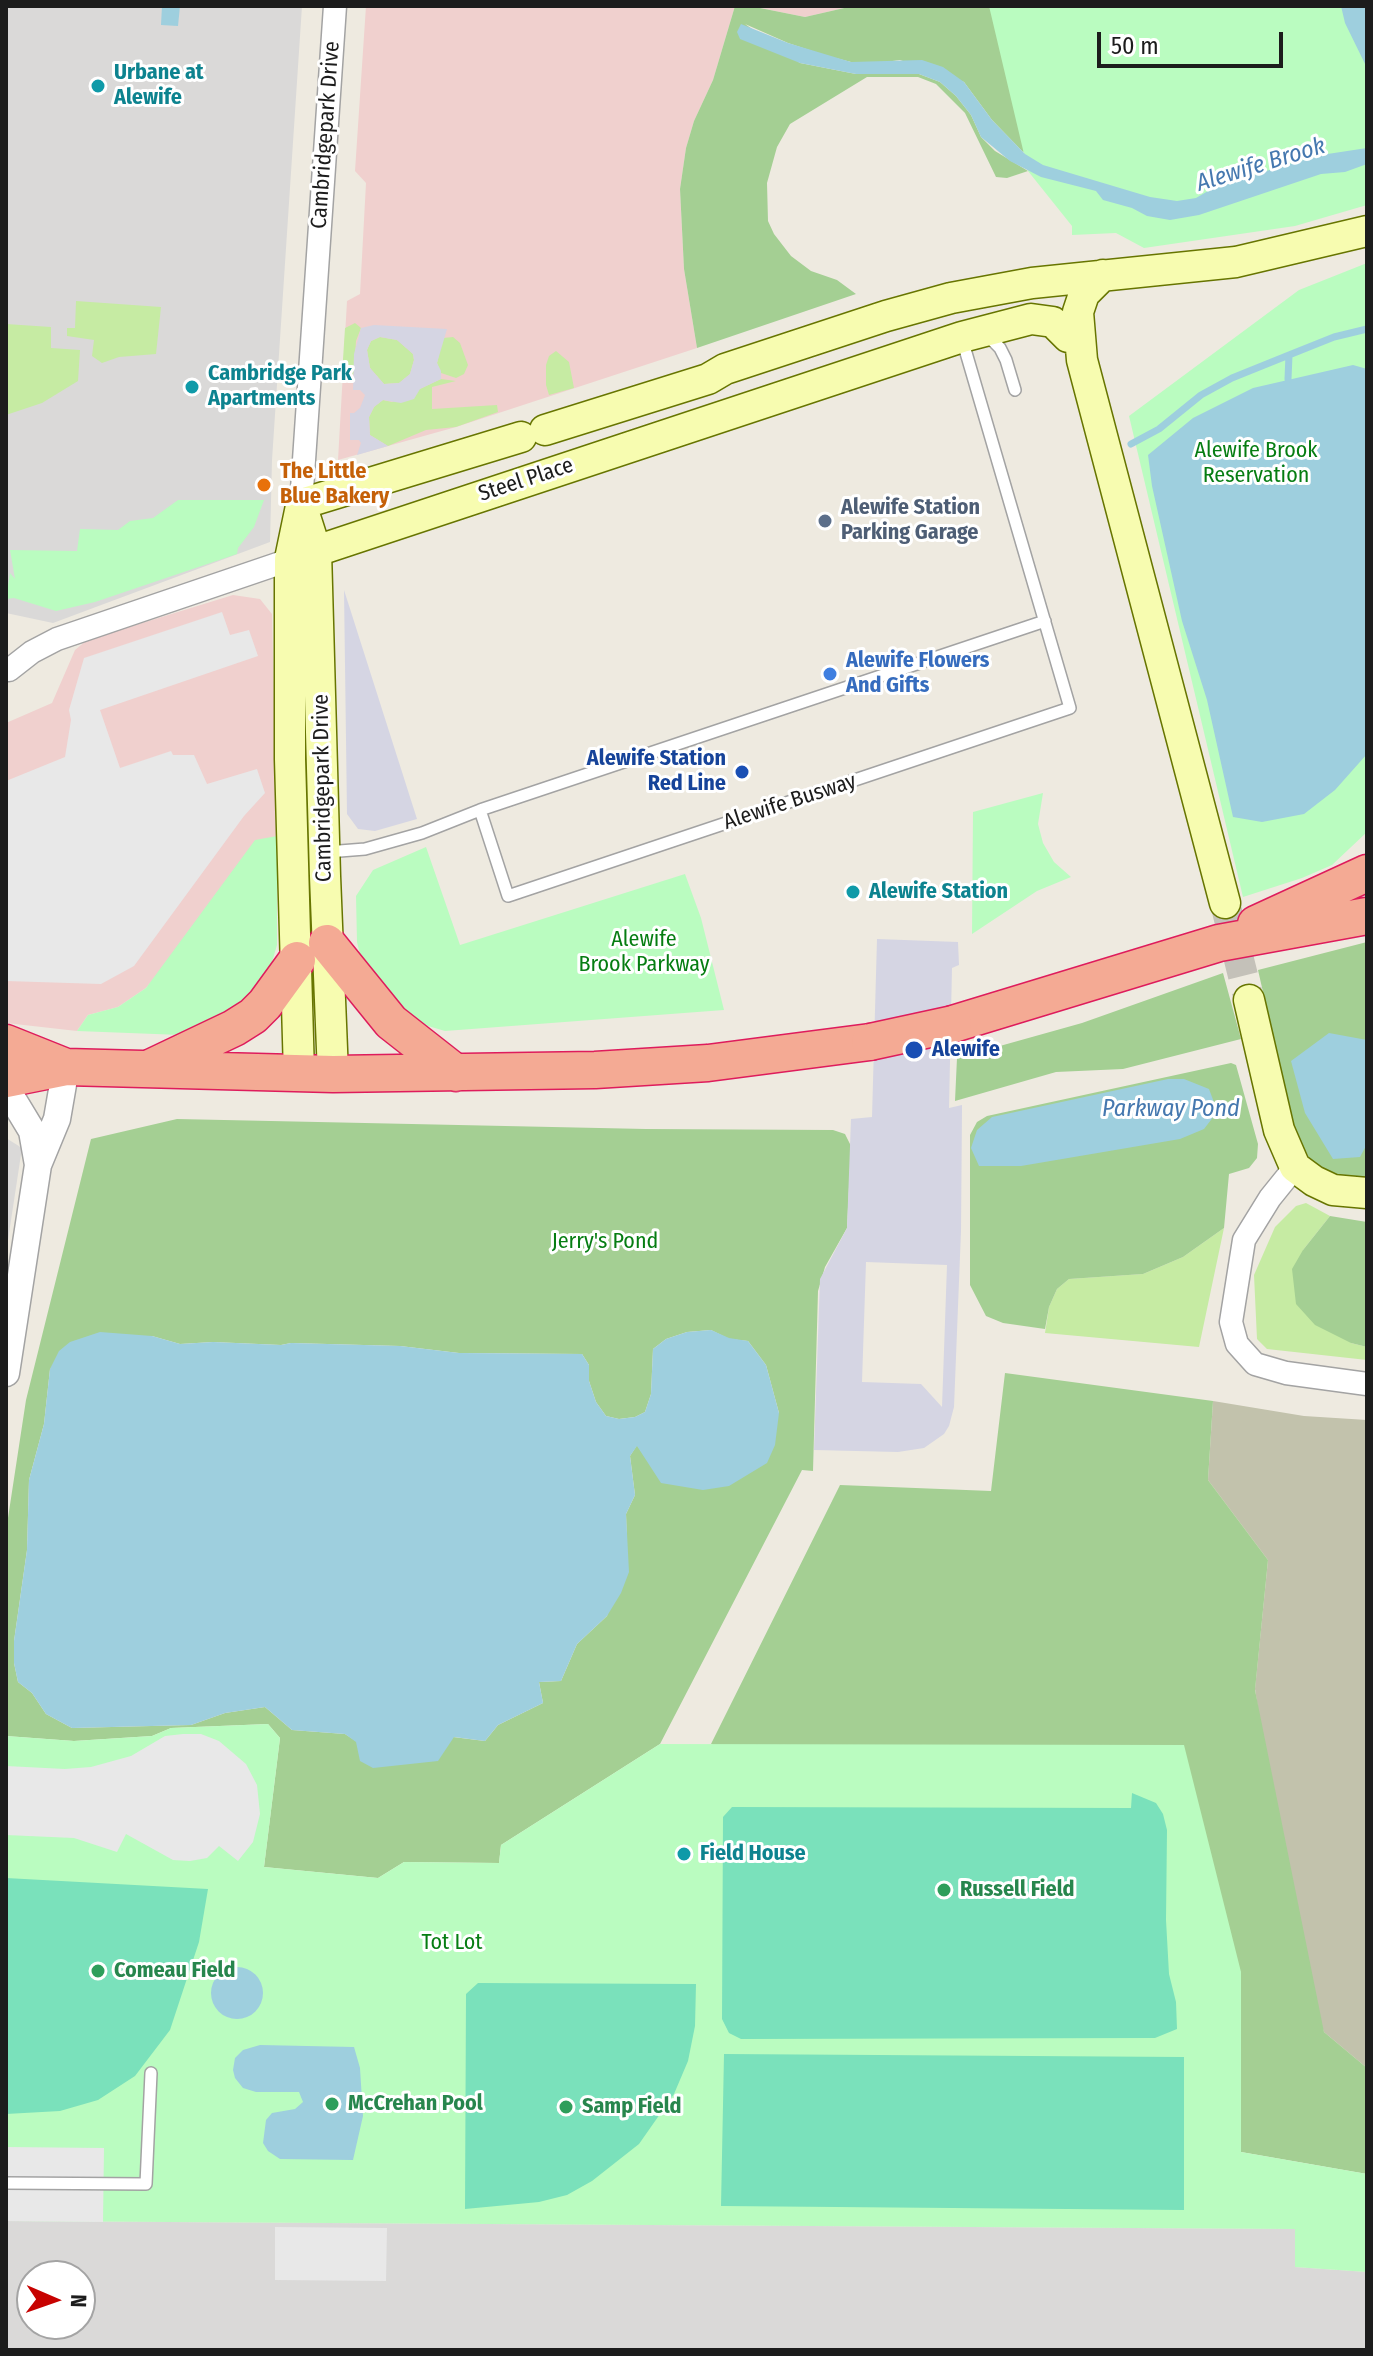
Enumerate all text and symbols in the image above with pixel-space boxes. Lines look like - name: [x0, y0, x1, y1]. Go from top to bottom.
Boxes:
- scale bar: [1101, 16, 1287, 66]
- text: 50 m: [1111, 32, 1159, 60]
- street label: Cambridgepark Drive: [306, 40, 346, 230]
- place label: Urbane at Alewife: [114, 60, 204, 112]
- marker: Urbane at Alewife: [89, 77, 107, 95]
- water label: Alewife Brook: [1193, 132, 1329, 198]
- place label: Cambridge Park Apartments: [208, 361, 352, 412]
- marker: Cambridge Park Apartments: [183, 378, 201, 396]
- park label: Alewife Brook Reservation: [1194, 438, 1318, 490]
- street label: Steel Place: [475, 452, 577, 508]
- place label: The Little Blue Bakery: [280, 459, 389, 510]
- marker: The Little Blue Bakery: [255, 476, 273, 494]
- place label: Alewife Station Parking Garage: [841, 495, 980, 546]
- marker: Alewife Station Parking Garage: [816, 512, 834, 530]
- place label: Alewife Flowers And Gifts: [846, 648, 989, 700]
- marker: Alewife Flowers And Gifts: [821, 665, 839, 683]
- street label: Cambridgepark Drive: [308, 694, 338, 882]
- place label: Alewife Station Red Line: [587, 746, 726, 798]
- marker: Alewife Station Red Line: [733, 763, 751, 781]
- street label: Alewife Busway: [720, 768, 860, 836]
- place label: Alewife Station: [869, 879, 1008, 905]
- marker: Alewife Station: [844, 883, 862, 901]
- park label: Alewife Brook Parkway: [578, 927, 710, 978]
- place label: Alewife: [932, 1037, 1000, 1063]
- marker: Alewife: [903, 1039, 925, 1061]
- water label: Parkway Pond: [1102, 1095, 1240, 1123]
- park label: Jerry's Pond: [552, 1229, 658, 1255]
- place label: Field House: [700, 1841, 806, 1867]
- marker: Field House: [675, 1845, 693, 1863]
- place label: Russell Field: [960, 1877, 1075, 1903]
- marker: Russell Field: [935, 1881, 953, 1899]
- park label: Tot Lot: [422, 1930, 482, 1956]
- place label: Comeau Field: [114, 1958, 235, 1984]
- marker: Comeau Field: [89, 1962, 107, 1980]
- place label: McCrehan Pool: [348, 2091, 483, 2117]
- place label: Samp Field: [582, 2094, 682, 2120]
- marker: McCrehan Pool: [323, 2095, 341, 2113]
- marker: Samp Field: [557, 2098, 575, 2116]
- north arrow: [16, 2260, 96, 2340]
- text: N: [65, 2294, 92, 2308]

